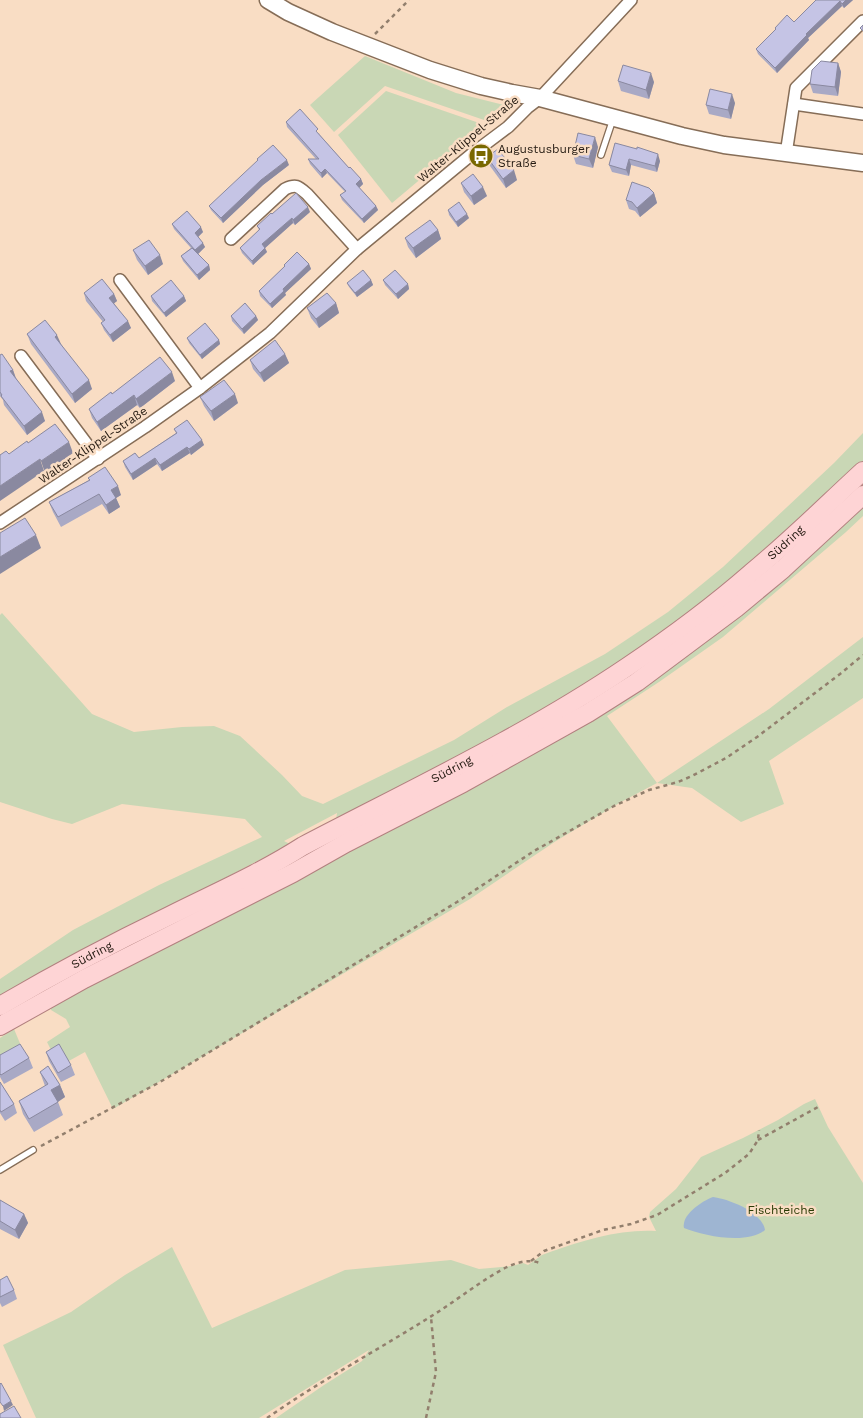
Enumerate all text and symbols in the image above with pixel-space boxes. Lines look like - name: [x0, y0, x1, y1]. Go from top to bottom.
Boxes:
- street label: Walter-Klippel-Straße: [415, 93, 521, 185]
- place label: Augustusburger Straße: [498, 142, 590, 170]
- bus stop icon: Augustusburger Straße: [468, 143, 494, 169]
- street label: Walter-Klippel-Straße: [36, 403, 150, 486]
- street label: Südring: [765, 522, 808, 563]
- street label: Südring: [429, 753, 475, 786]
- street label: Südring: [69, 938, 115, 972]
- park label: Fischteiche: [747, 1203, 815, 1217]

